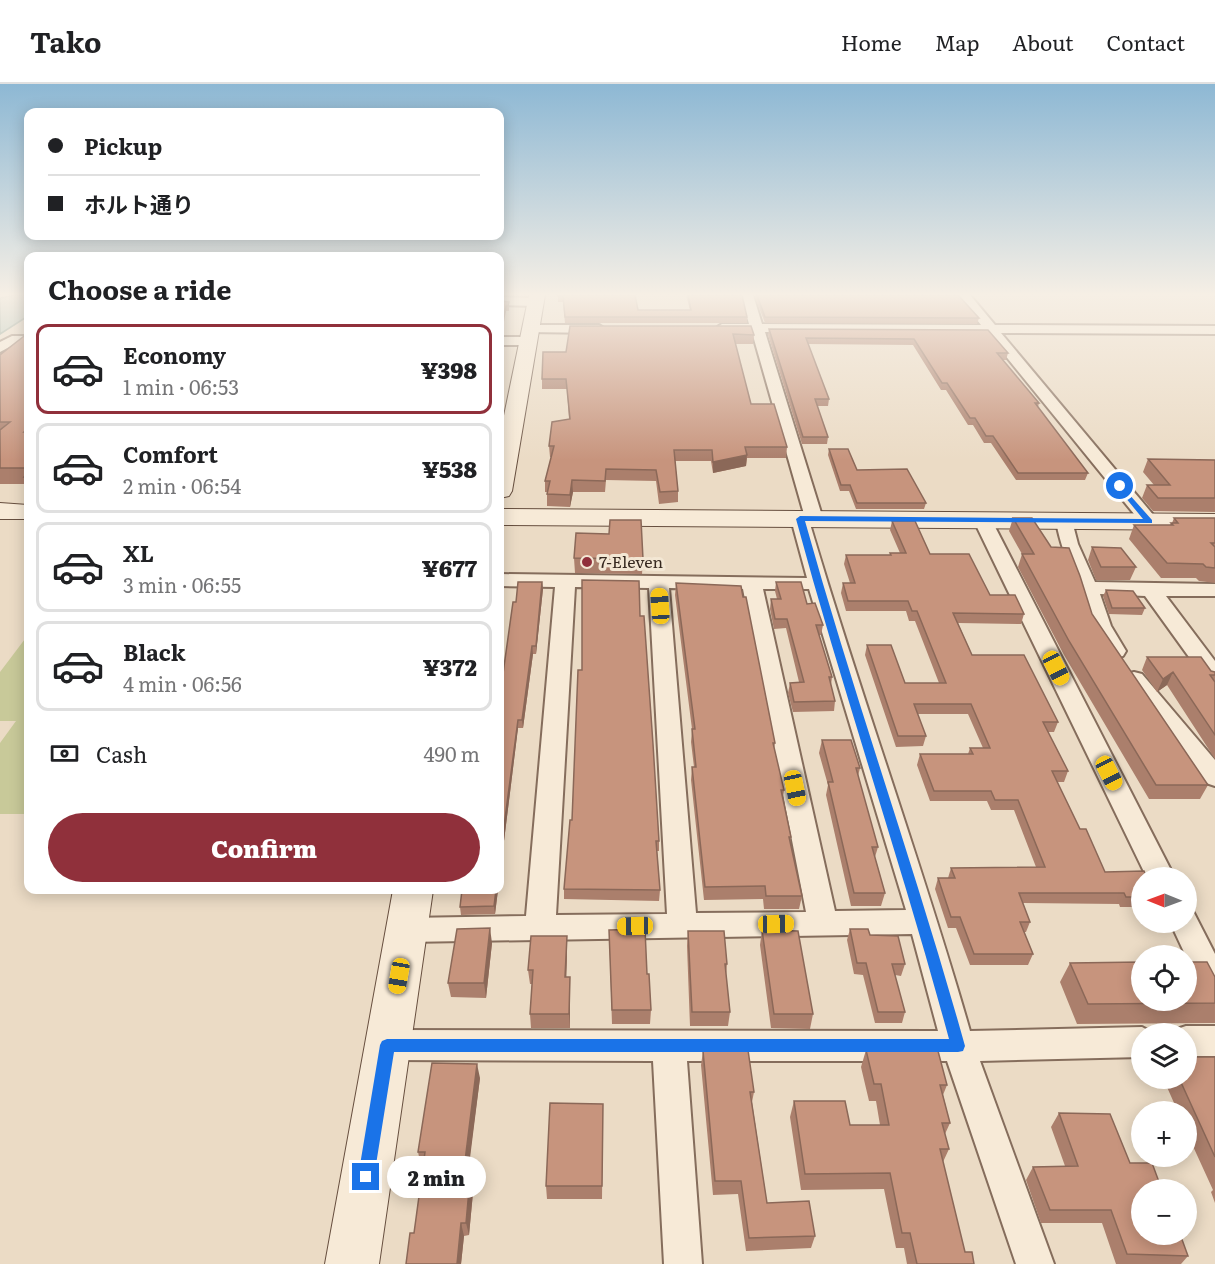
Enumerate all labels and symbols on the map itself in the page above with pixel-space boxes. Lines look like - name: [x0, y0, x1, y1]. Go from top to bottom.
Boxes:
- route start: [1106, 472, 1133, 499]
- place label: 7-Eleven: [599, 549, 663, 573]
- marker: 7-Eleven: [580, 555, 594, 569]
- car: [650, 587, 670, 625]
- car: [1040, 648, 1072, 688]
- car: [1093, 753, 1125, 793]
- car: [782, 769, 808, 807]
- north arrow: [1131, 867, 1197, 933]
- car: [758, 915, 794, 933]
- car: [617, 917, 653, 935]
- car: [387, 957, 411, 995]
- callout: 2 min: [387, 1156, 486, 1198]
- route end: [352, 1163, 379, 1190]

